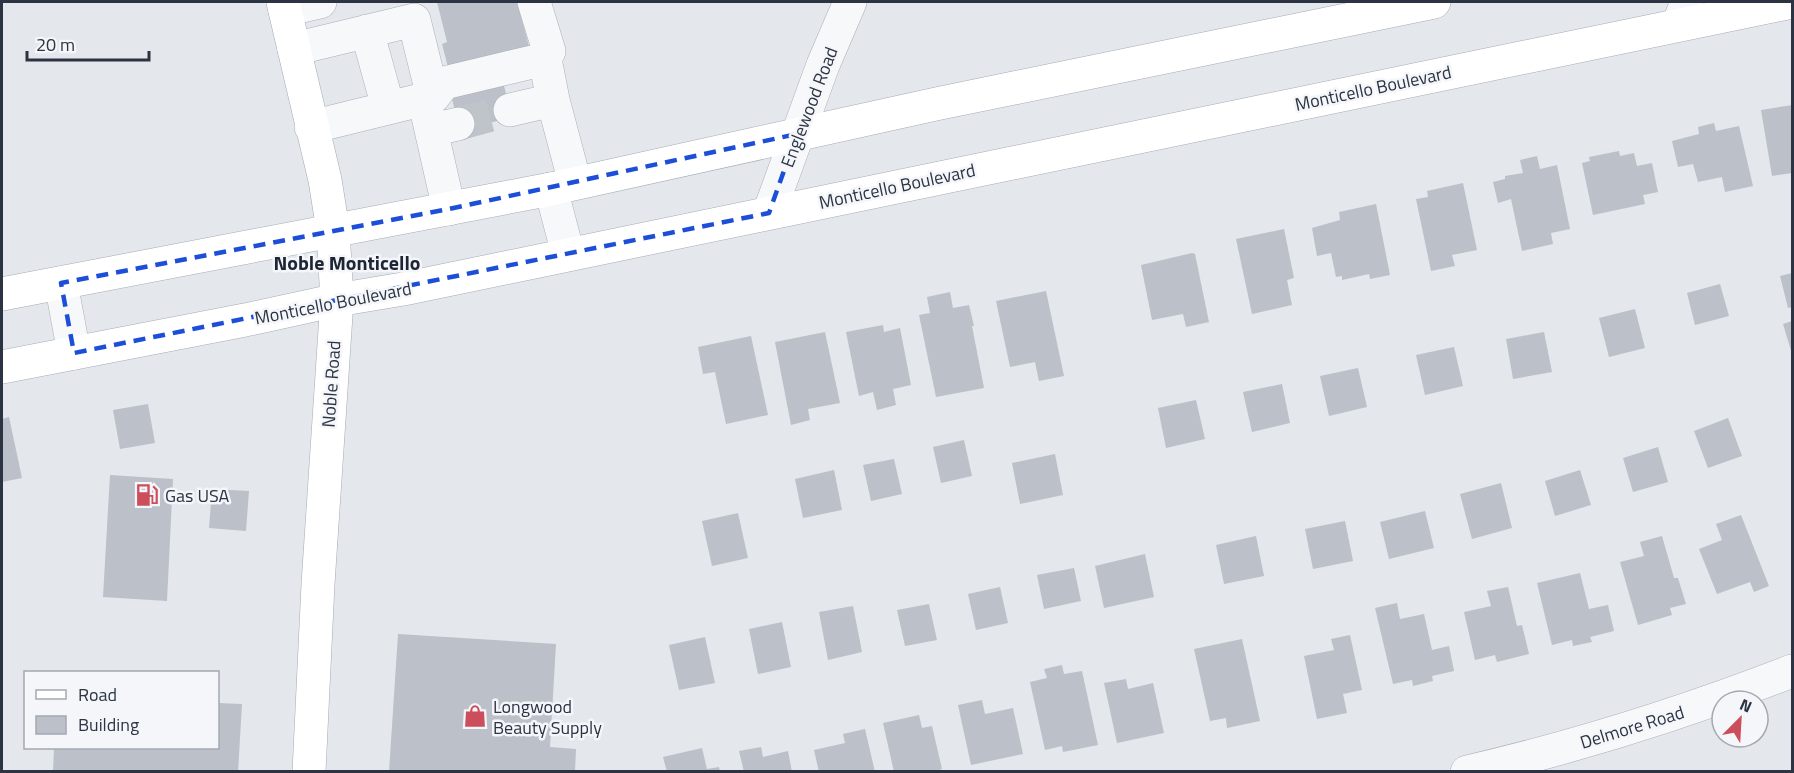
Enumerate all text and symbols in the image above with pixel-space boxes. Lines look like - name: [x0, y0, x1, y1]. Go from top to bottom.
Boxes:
- scale bar: [27, 24, 148, 62]
- text: 20 m: [36, 31, 75, 58]
- street label: Englewood Road: [774, 43, 844, 171]
- street label: Monticello Boulevard: [1292, 58, 1454, 118]
- street label: Monticello Boulevard: [816, 156, 978, 216]
- district label: Noble Monticello: [274, 247, 420, 278]
- street label: Monticello Boulevard: [252, 275, 414, 331]
- street label: Noble Road: [314, 340, 348, 428]
- fuel station icon: Gas USA: [134, 482, 160, 508]
- place label: Gas USA: [165, 482, 230, 509]
- legend: [24, 671, 219, 749]
- text: Road: [78, 681, 117, 708]
- north arrow: [1710, 689, 1770, 749]
- text: N: [1736, 692, 1756, 719]
- place label: Longwood Beauty Supply: [493, 693, 602, 741]
- street label: Delmore Road: [1577, 698, 1687, 756]
- shop icon: Longwood Beauty Supply: [462, 703, 488, 729]
- text: Building: [78, 711, 139, 738]

